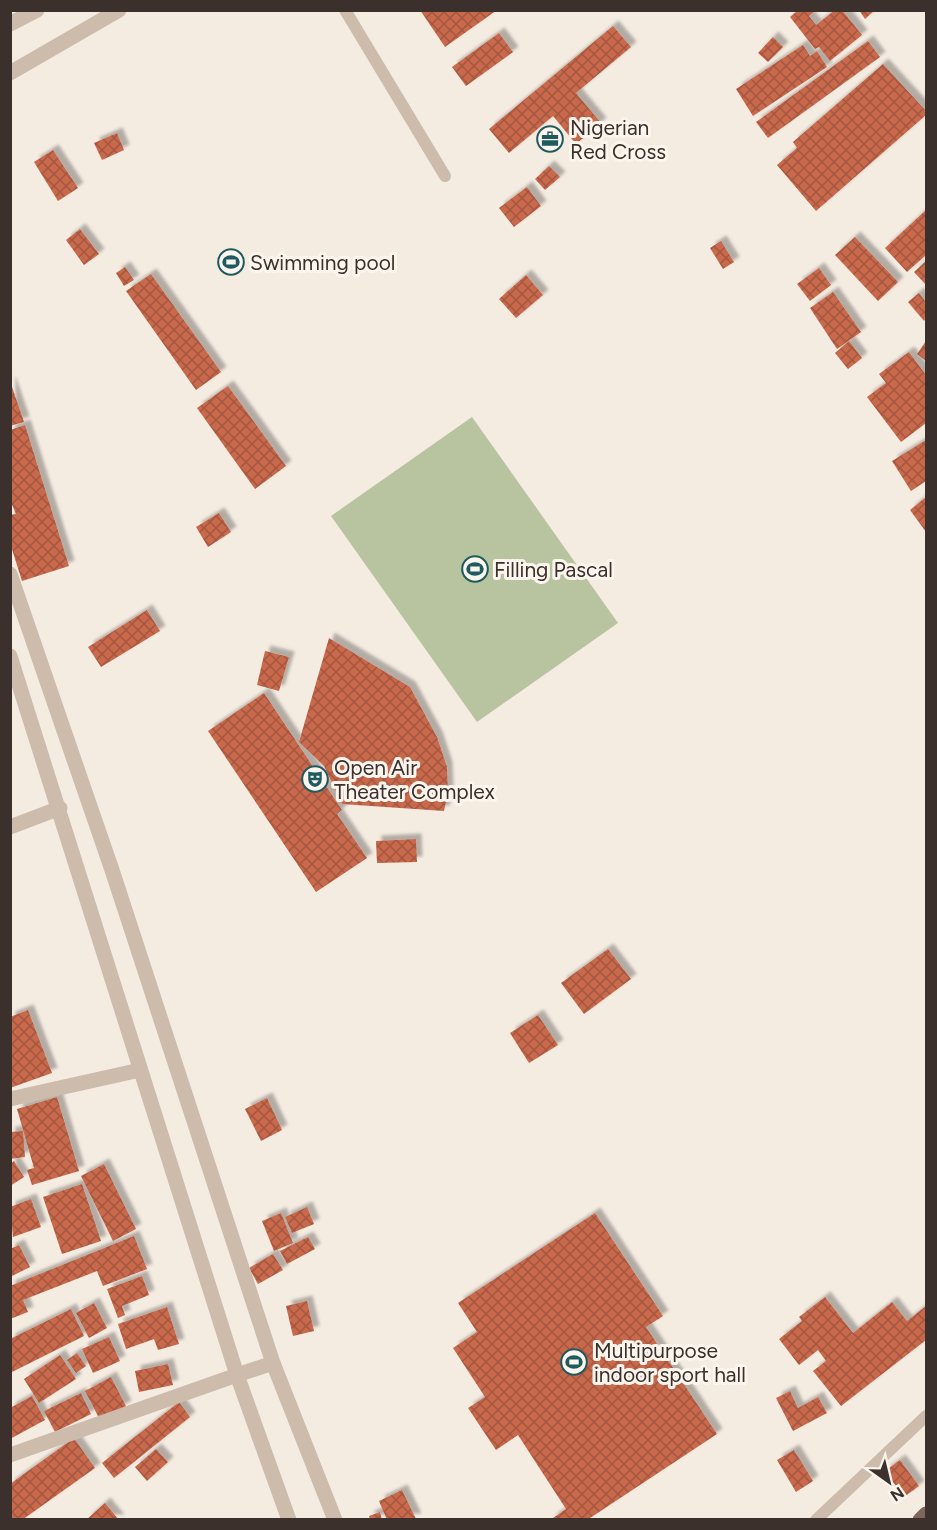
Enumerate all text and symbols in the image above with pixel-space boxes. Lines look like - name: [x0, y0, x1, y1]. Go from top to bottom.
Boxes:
- place label: Nigerian Red Cross: [570, 115, 666, 164]
- office icon: Nigerian Red Cross: [535, 124, 565, 154]
- sports icon: Swimming pool: [216, 247, 246, 277]
- place label: Swimming pool: [250, 250, 395, 275]
- sports icon: Filling Pascal: [460, 554, 490, 584]
- place label: Filling Pascal: [494, 557, 613, 582]
- place label: Open Air Theater Complex: [334, 755, 495, 804]
- theatre icon: Open Air Theater Complex: [300, 764, 330, 794]
- place label: Multipurpose indoor sport hall: [594, 1338, 746, 1387]
- sports icon: Multipurpose indoor sport hall: [559, 1347, 589, 1377]
- north arrow: [859, 1452, 919, 1512]
- text: N: [887, 1483, 908, 1505]

